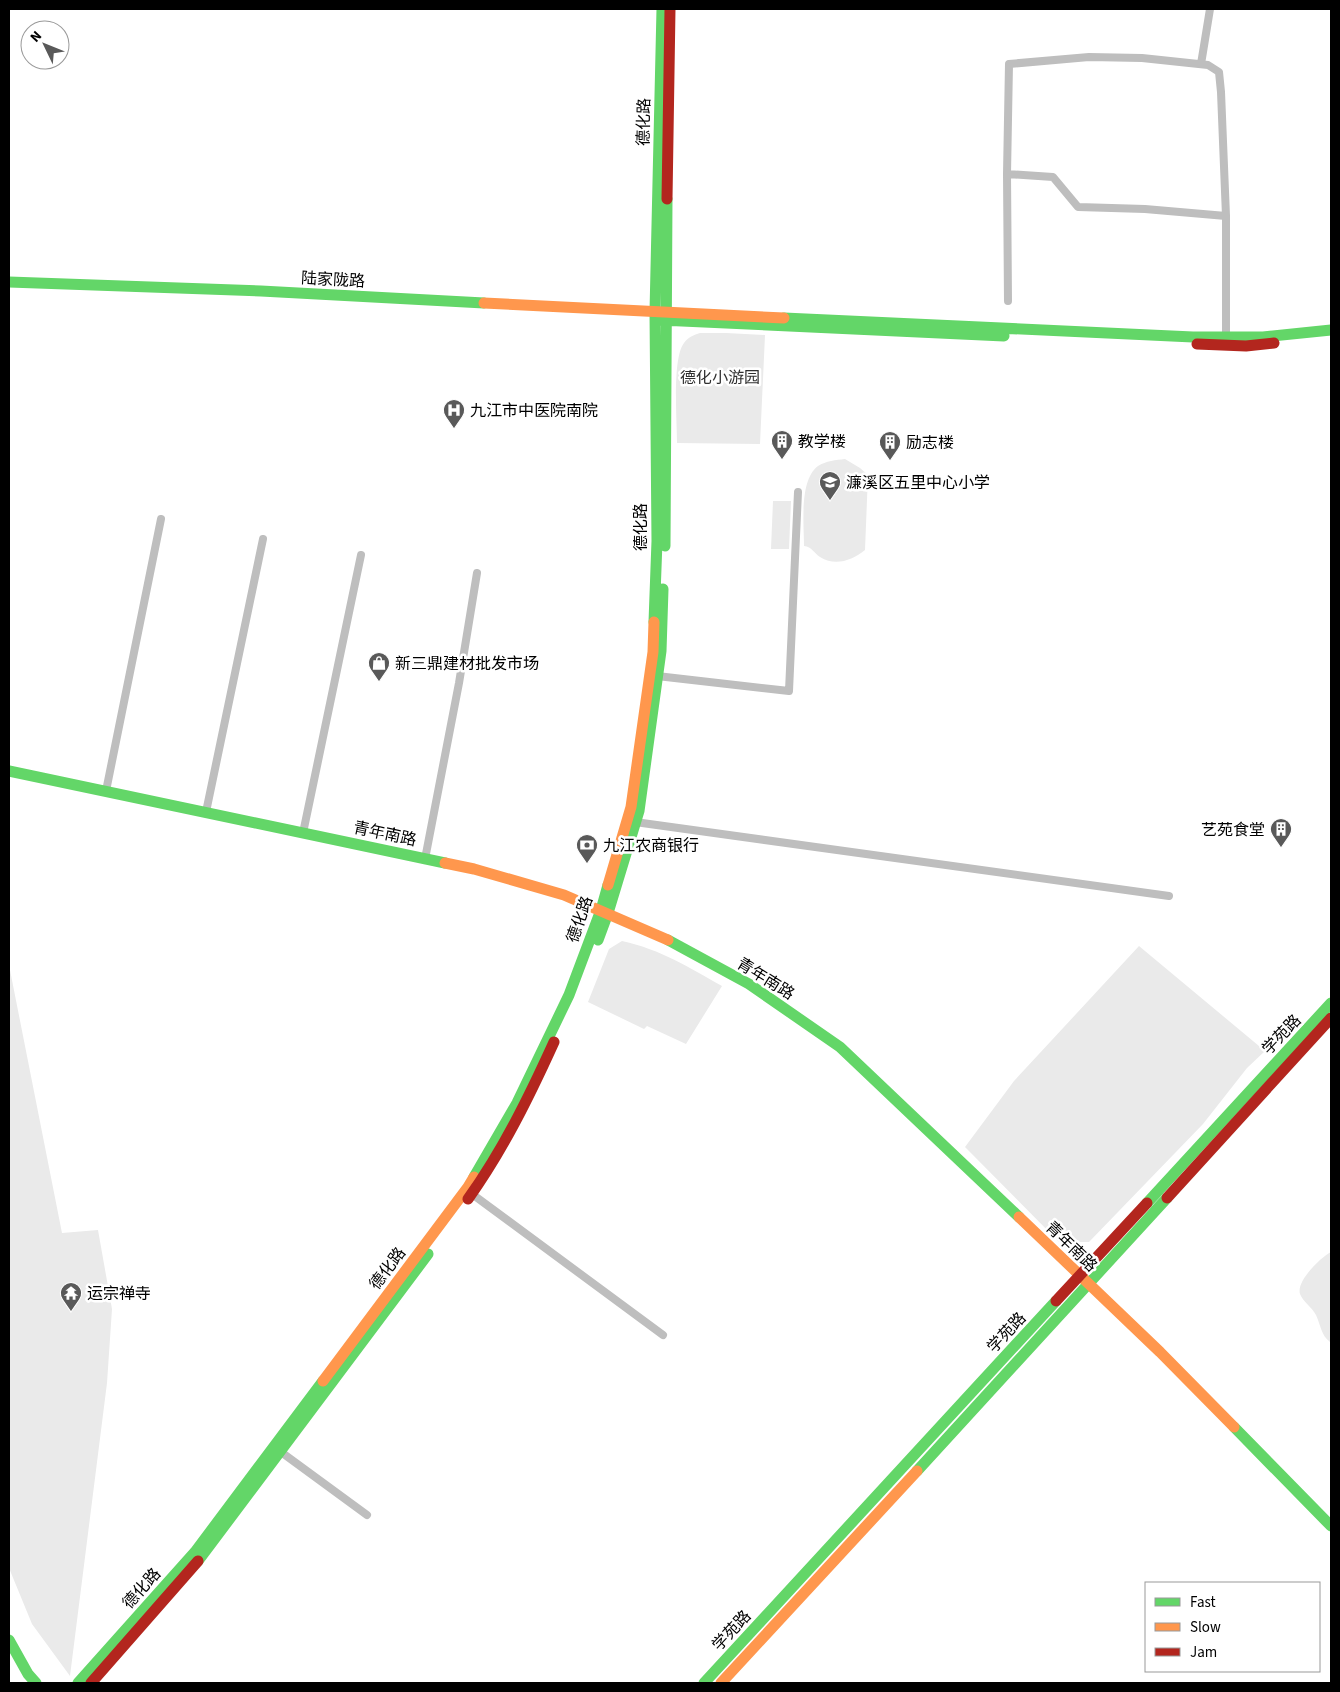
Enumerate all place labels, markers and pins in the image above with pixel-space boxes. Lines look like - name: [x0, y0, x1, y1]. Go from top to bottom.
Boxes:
- hospital icon: 九江市中医院南院: [442, 398, 466, 429]
- place label: 九江市中医院南院: [470, 400, 598, 422]
- building icon: 教学楼: [770, 429, 794, 460]
- building icon: 励志楼: [878, 430, 902, 461]
- place label: 教学楼: [798, 431, 846, 453]
- place label: 励志楼: [906, 432, 954, 454]
- school or university icon: 濂溪区五里中心小学: [818, 470, 842, 501]
- place label: 濂溪区五里中心小学: [846, 472, 990, 494]
- shop icon: 新三鼎建材批发市场: [367, 651, 391, 682]
- place label: 新三鼎建材批发市场: [395, 653, 539, 675]
- building icon: 艺苑食堂: [1269, 817, 1293, 848]
- place label: 艺苑食堂: [1201, 819, 1265, 841]
- bank icon: 九江农商银行: [575, 833, 599, 864]
- place label: 九江农商银行: [603, 835, 699, 857]
- temple icon: 运宗禅寺: [59, 1281, 83, 1312]
- place label: 运宗禅寺: [87, 1283, 151, 1305]

